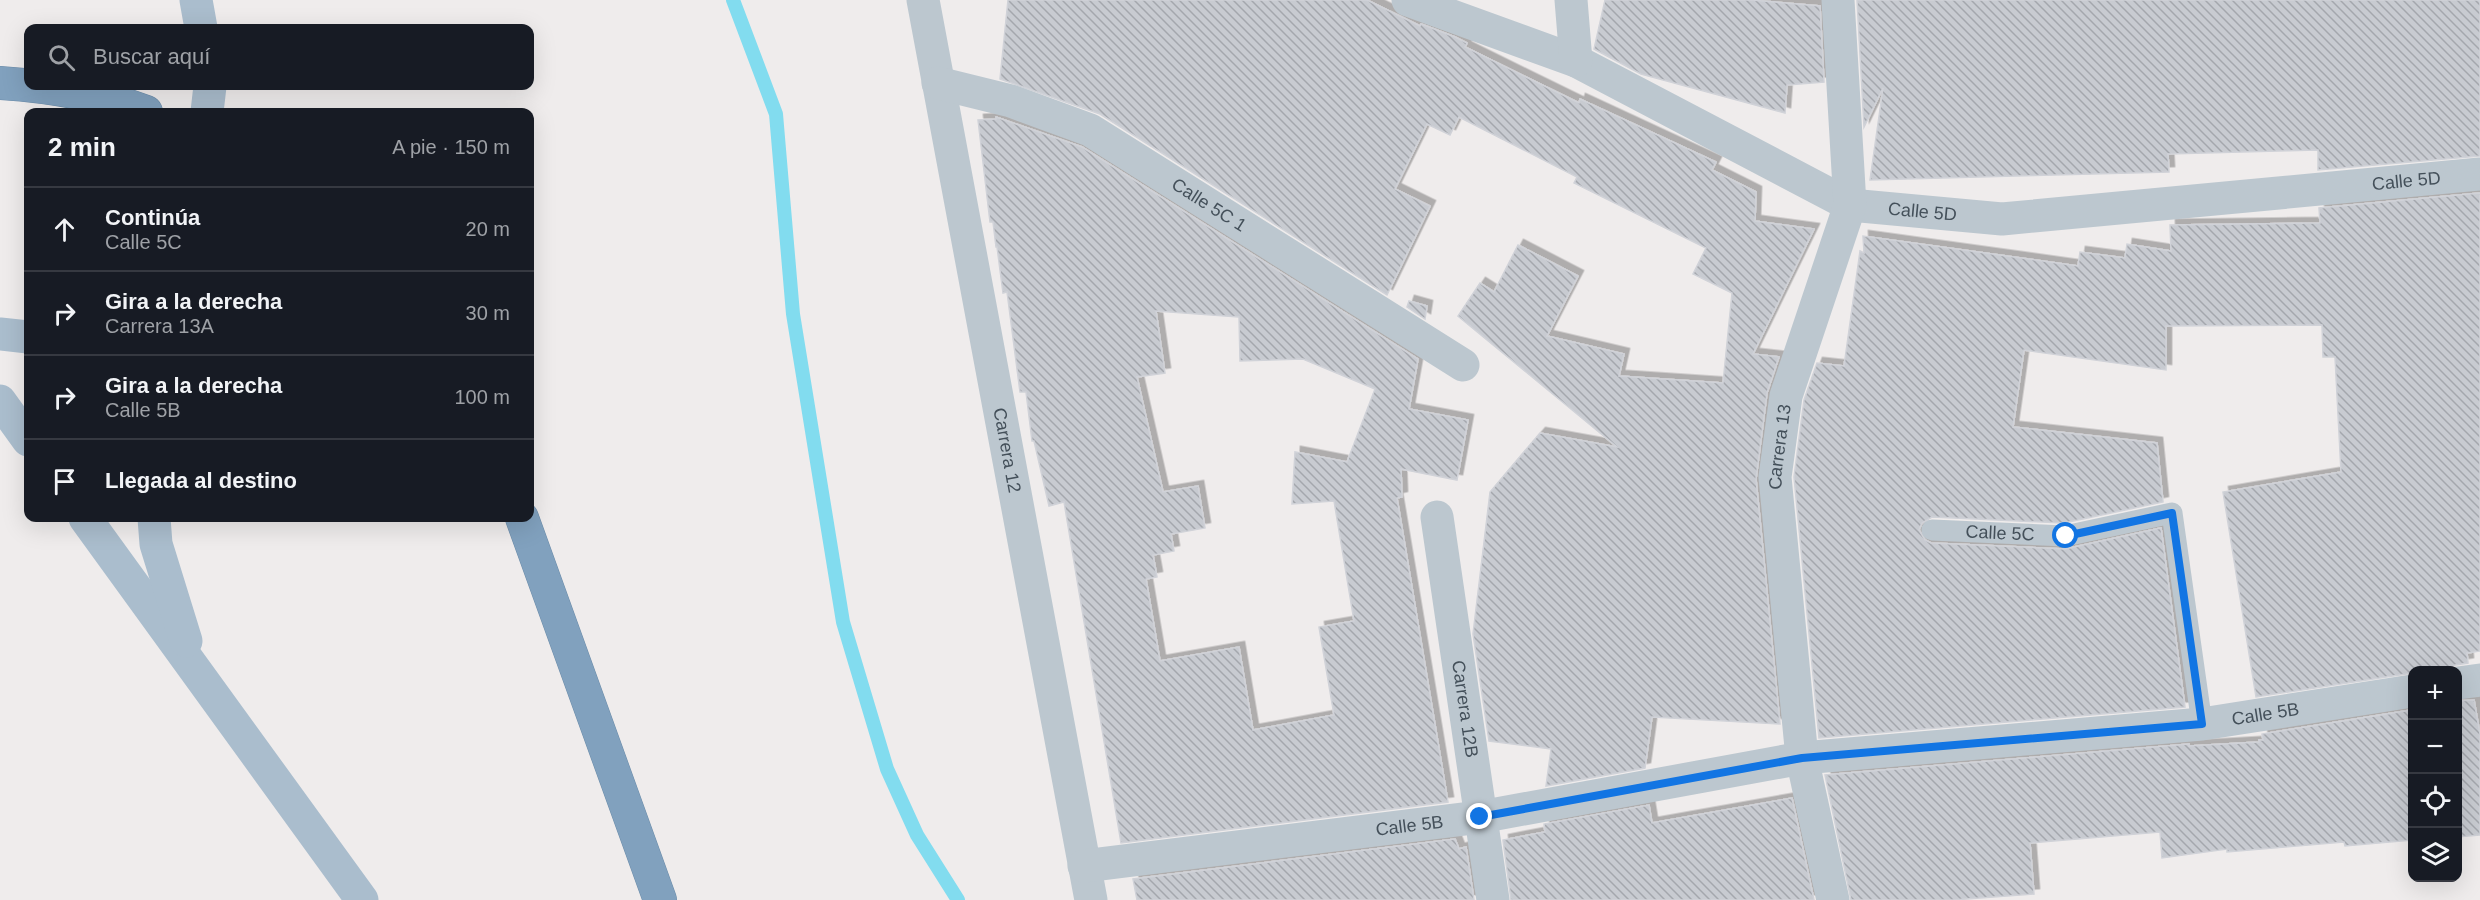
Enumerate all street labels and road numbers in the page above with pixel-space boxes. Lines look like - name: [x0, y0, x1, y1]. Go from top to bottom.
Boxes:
- street label: Calle 5D: [2371, 168, 2442, 194]
- street label: Calle 5C 1: [1168, 174, 1250, 236]
- street label: Calle 5D: [1887, 199, 1958, 225]
- street label: Carrera 13: [1765, 403, 1795, 491]
- street label: Carrera 12: [989, 406, 1025, 494]
- street label: Calle 5C: [1965, 522, 2035, 545]
- street label: Carrera 12B: [1448, 659, 1482, 759]
- street label: Calle 5B: [2230, 699, 2301, 729]
- street label: Calle 5B: [1375, 812, 1445, 840]

